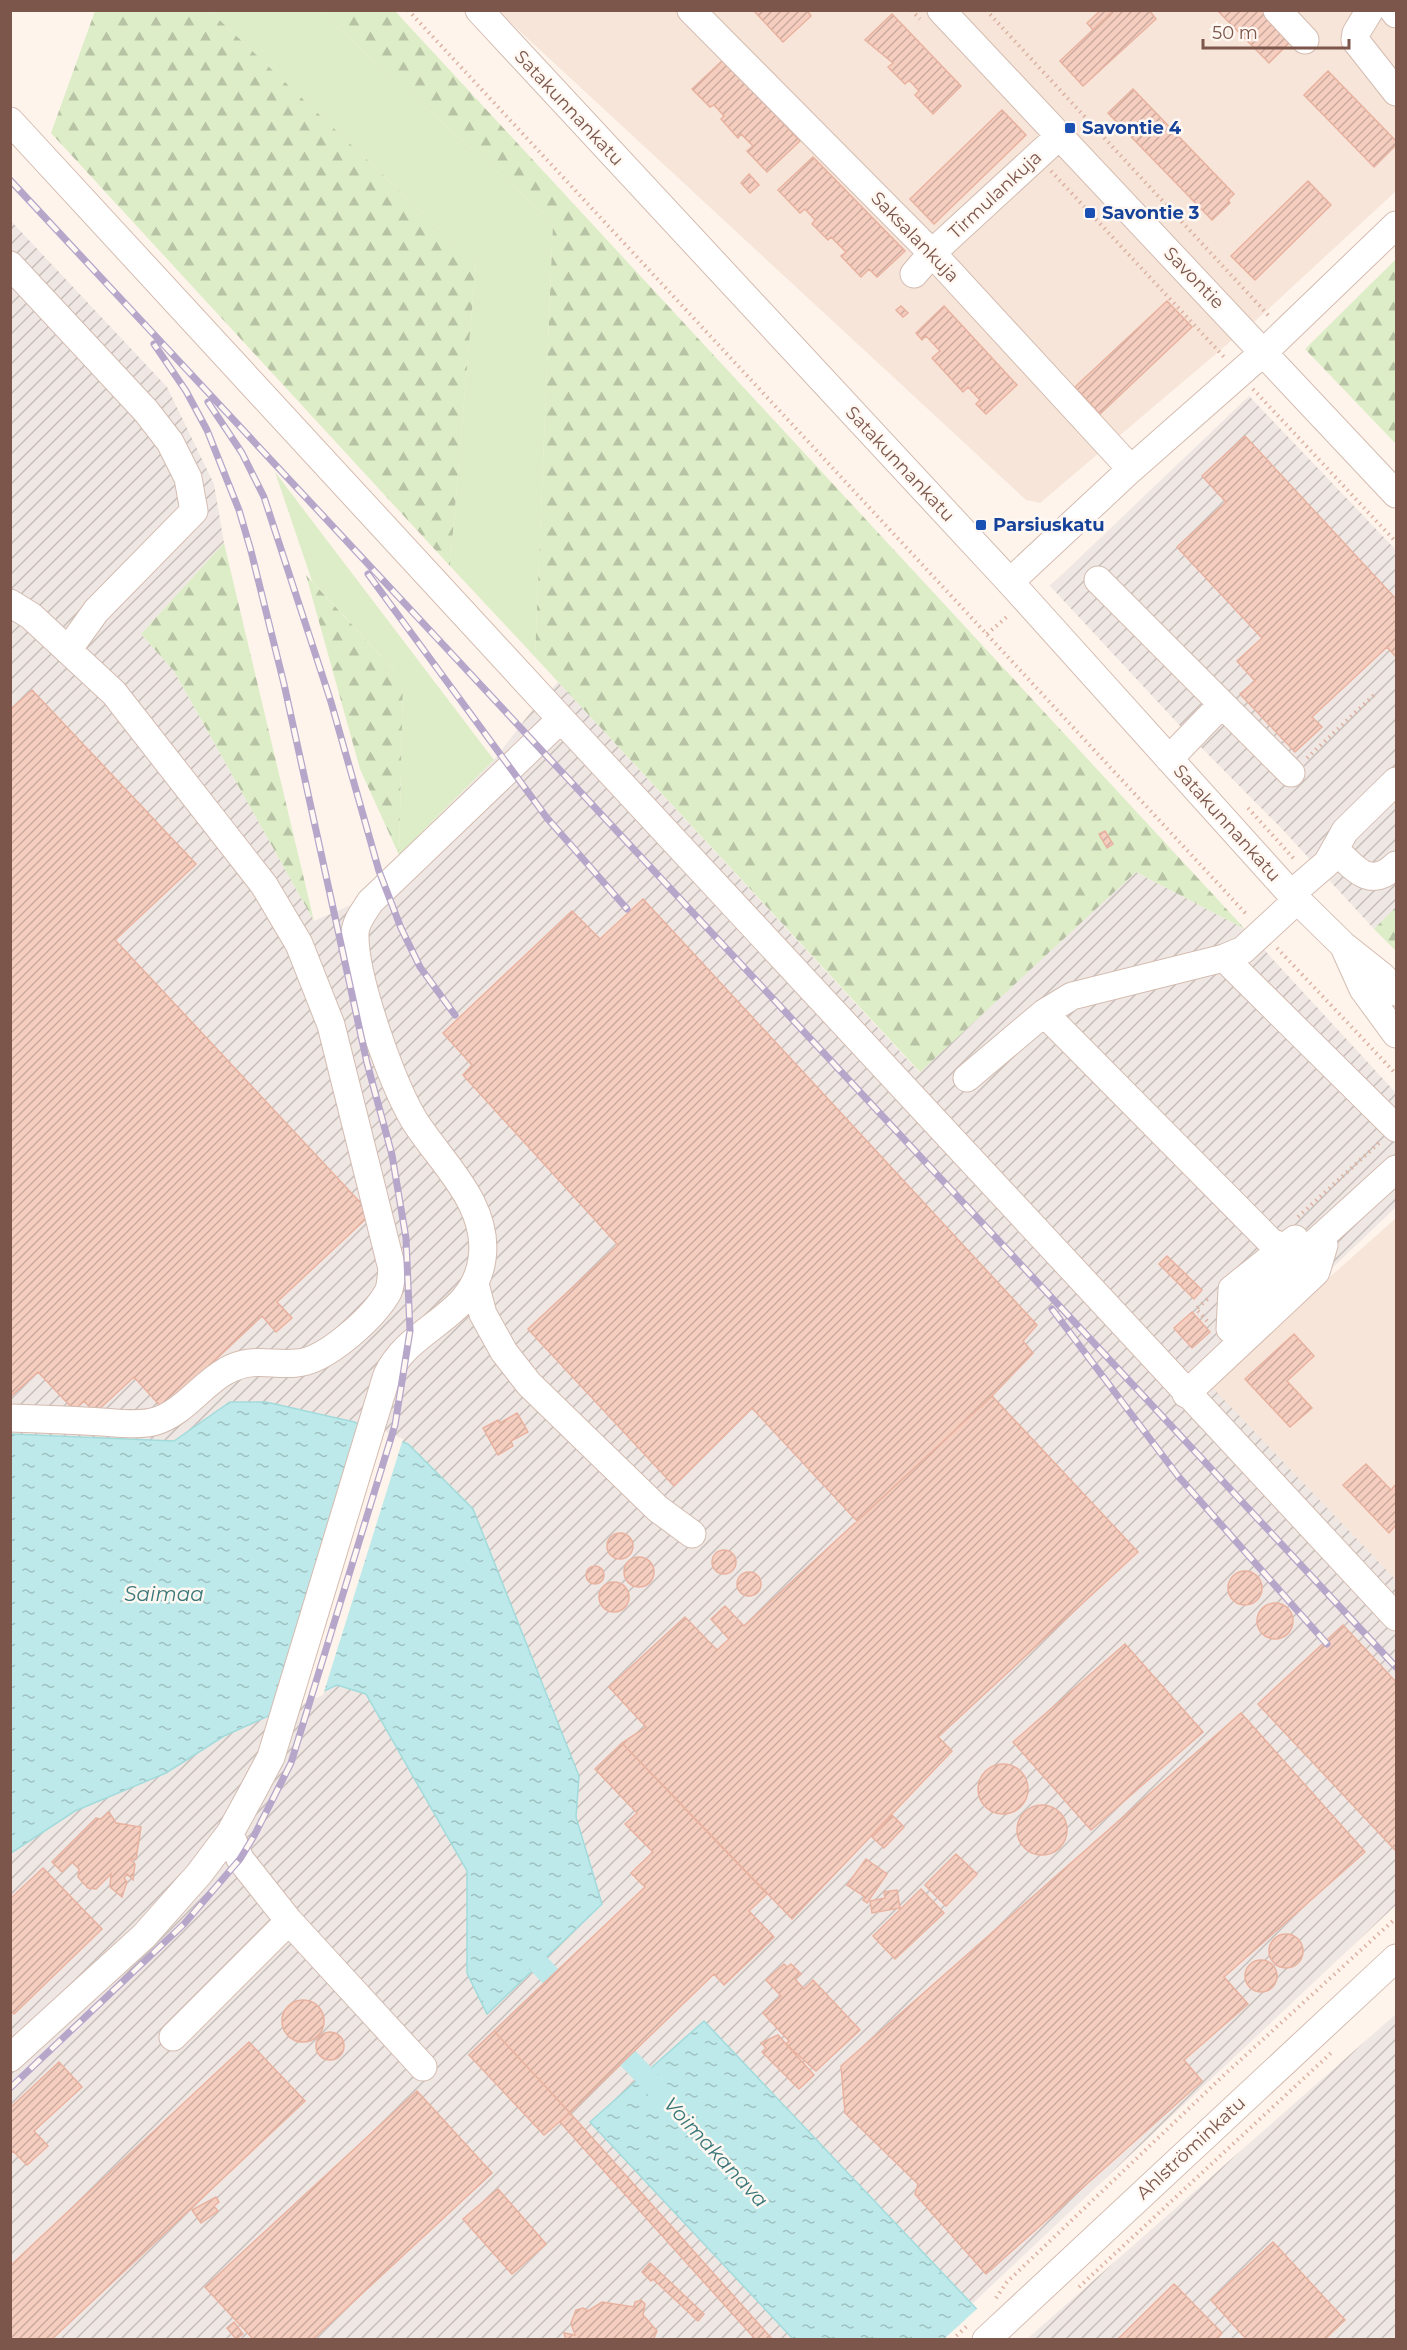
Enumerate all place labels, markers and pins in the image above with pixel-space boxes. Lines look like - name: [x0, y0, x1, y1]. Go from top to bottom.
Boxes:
- place label: Savontie 4: [1082, 117, 1182, 139]
- marker: Savontie 4: [1063, 121, 1077, 135]
- place label: Savontie 3: [1102, 202, 1200, 224]
- marker: Savontie 3: [1083, 206, 1097, 220]
- place label: Parsiuskatu: [993, 514, 1105, 536]
- marker: Parsiuskatu: [974, 518, 988, 532]

